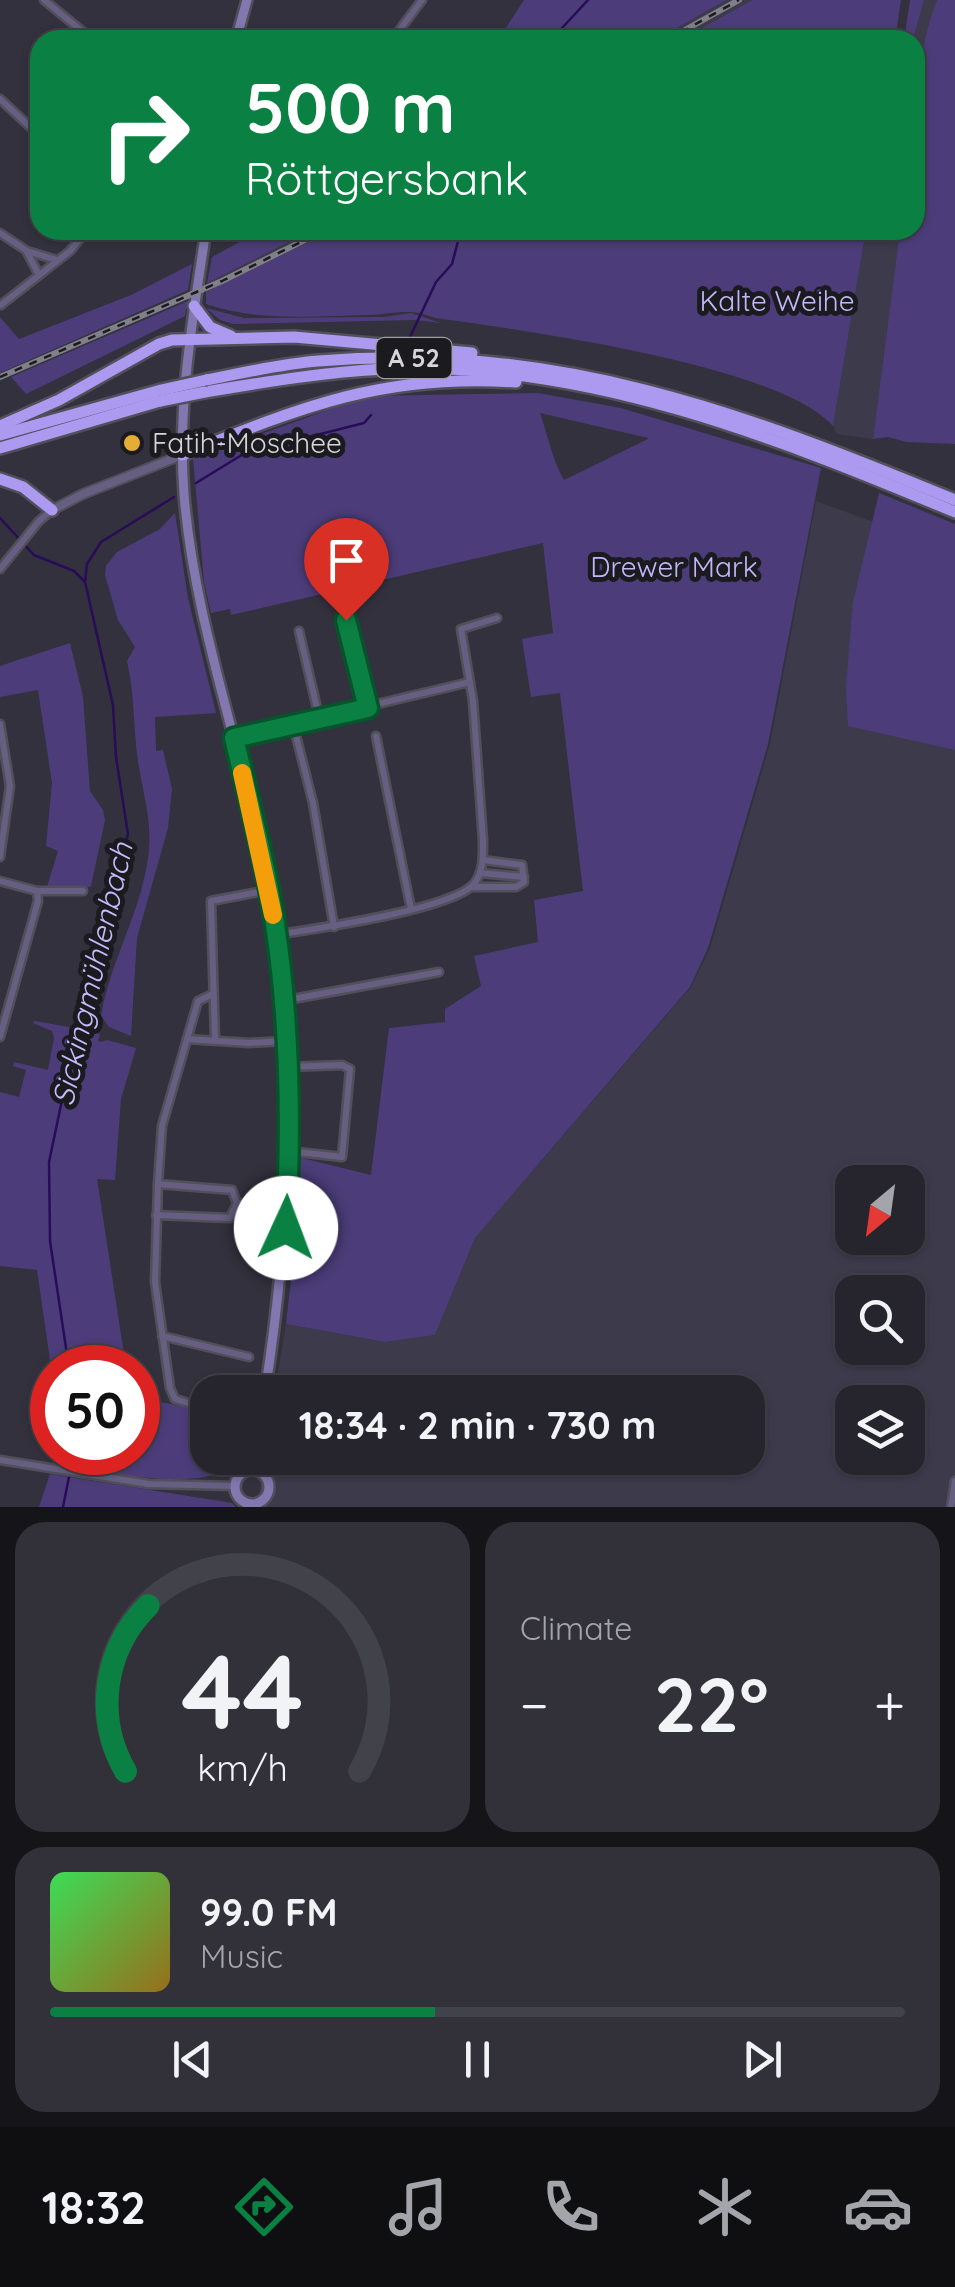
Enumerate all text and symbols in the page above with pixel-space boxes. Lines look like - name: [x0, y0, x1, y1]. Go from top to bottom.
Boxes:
- text: 500 m: [245, 63, 455, 151]
- icon: right: [80, 70, 210, 200]
- text: Röttgersbank: [245, 150, 528, 206]
- park label: Kalte Weihe: [699, 283, 855, 318]
- road number: A 52: [376, 338, 452, 378]
- place label: Fatih-Moschee: [152, 425, 342, 460]
- marker: Fatih-Moschee: [121, 432, 143, 454]
- pin: [304, 518, 389, 621]
- icon: arrive: [319, 533, 374, 588]
- park label: Drewer Mark: [590, 549, 758, 584]
- water label: Sickingmühlenbach: [43, 838, 141, 1109]
- north arrow: [835, 1165, 925, 1255]
- map controls: [835, 1165, 925, 1475]
- position arrow: [234, 1176, 338, 1280]
- button: search: [835, 1275, 925, 1365]
- speed limit sign: 50: [30, 1345, 160, 1475]
- button: layers: [835, 1385, 925, 1475]
- text: 18:34 · 2 min · 730 m: [299, 1401, 656, 1449]
- text: Climate: [520, 1608, 632, 1648]
- text: 44: [181, 1625, 304, 1755]
- text: 22°: [654, 1657, 769, 1751]
- text: −: [520, 1670, 549, 1739]
- text: +: [874, 1670, 905, 1739]
- text: km/h: [197, 1745, 288, 1790]
- text: 99.0 FM: [200, 1888, 338, 1936]
- text: Music: [200, 1936, 283, 1976]
- icon: previous: [165, 2032, 220, 2087]
- icon: pause: [450, 2032, 505, 2087]
- icon: next: [735, 2032, 790, 2087]
- icon: directions: [229, 2172, 299, 2242]
- icon: music: [383, 2172, 453, 2242]
- icon: phone: [536, 2172, 606, 2242]
- icon: climate: [690, 2172, 760, 2242]
- icon: car: [843, 2172, 913, 2242]
- text: 18:32: [42, 2179, 146, 2235]

